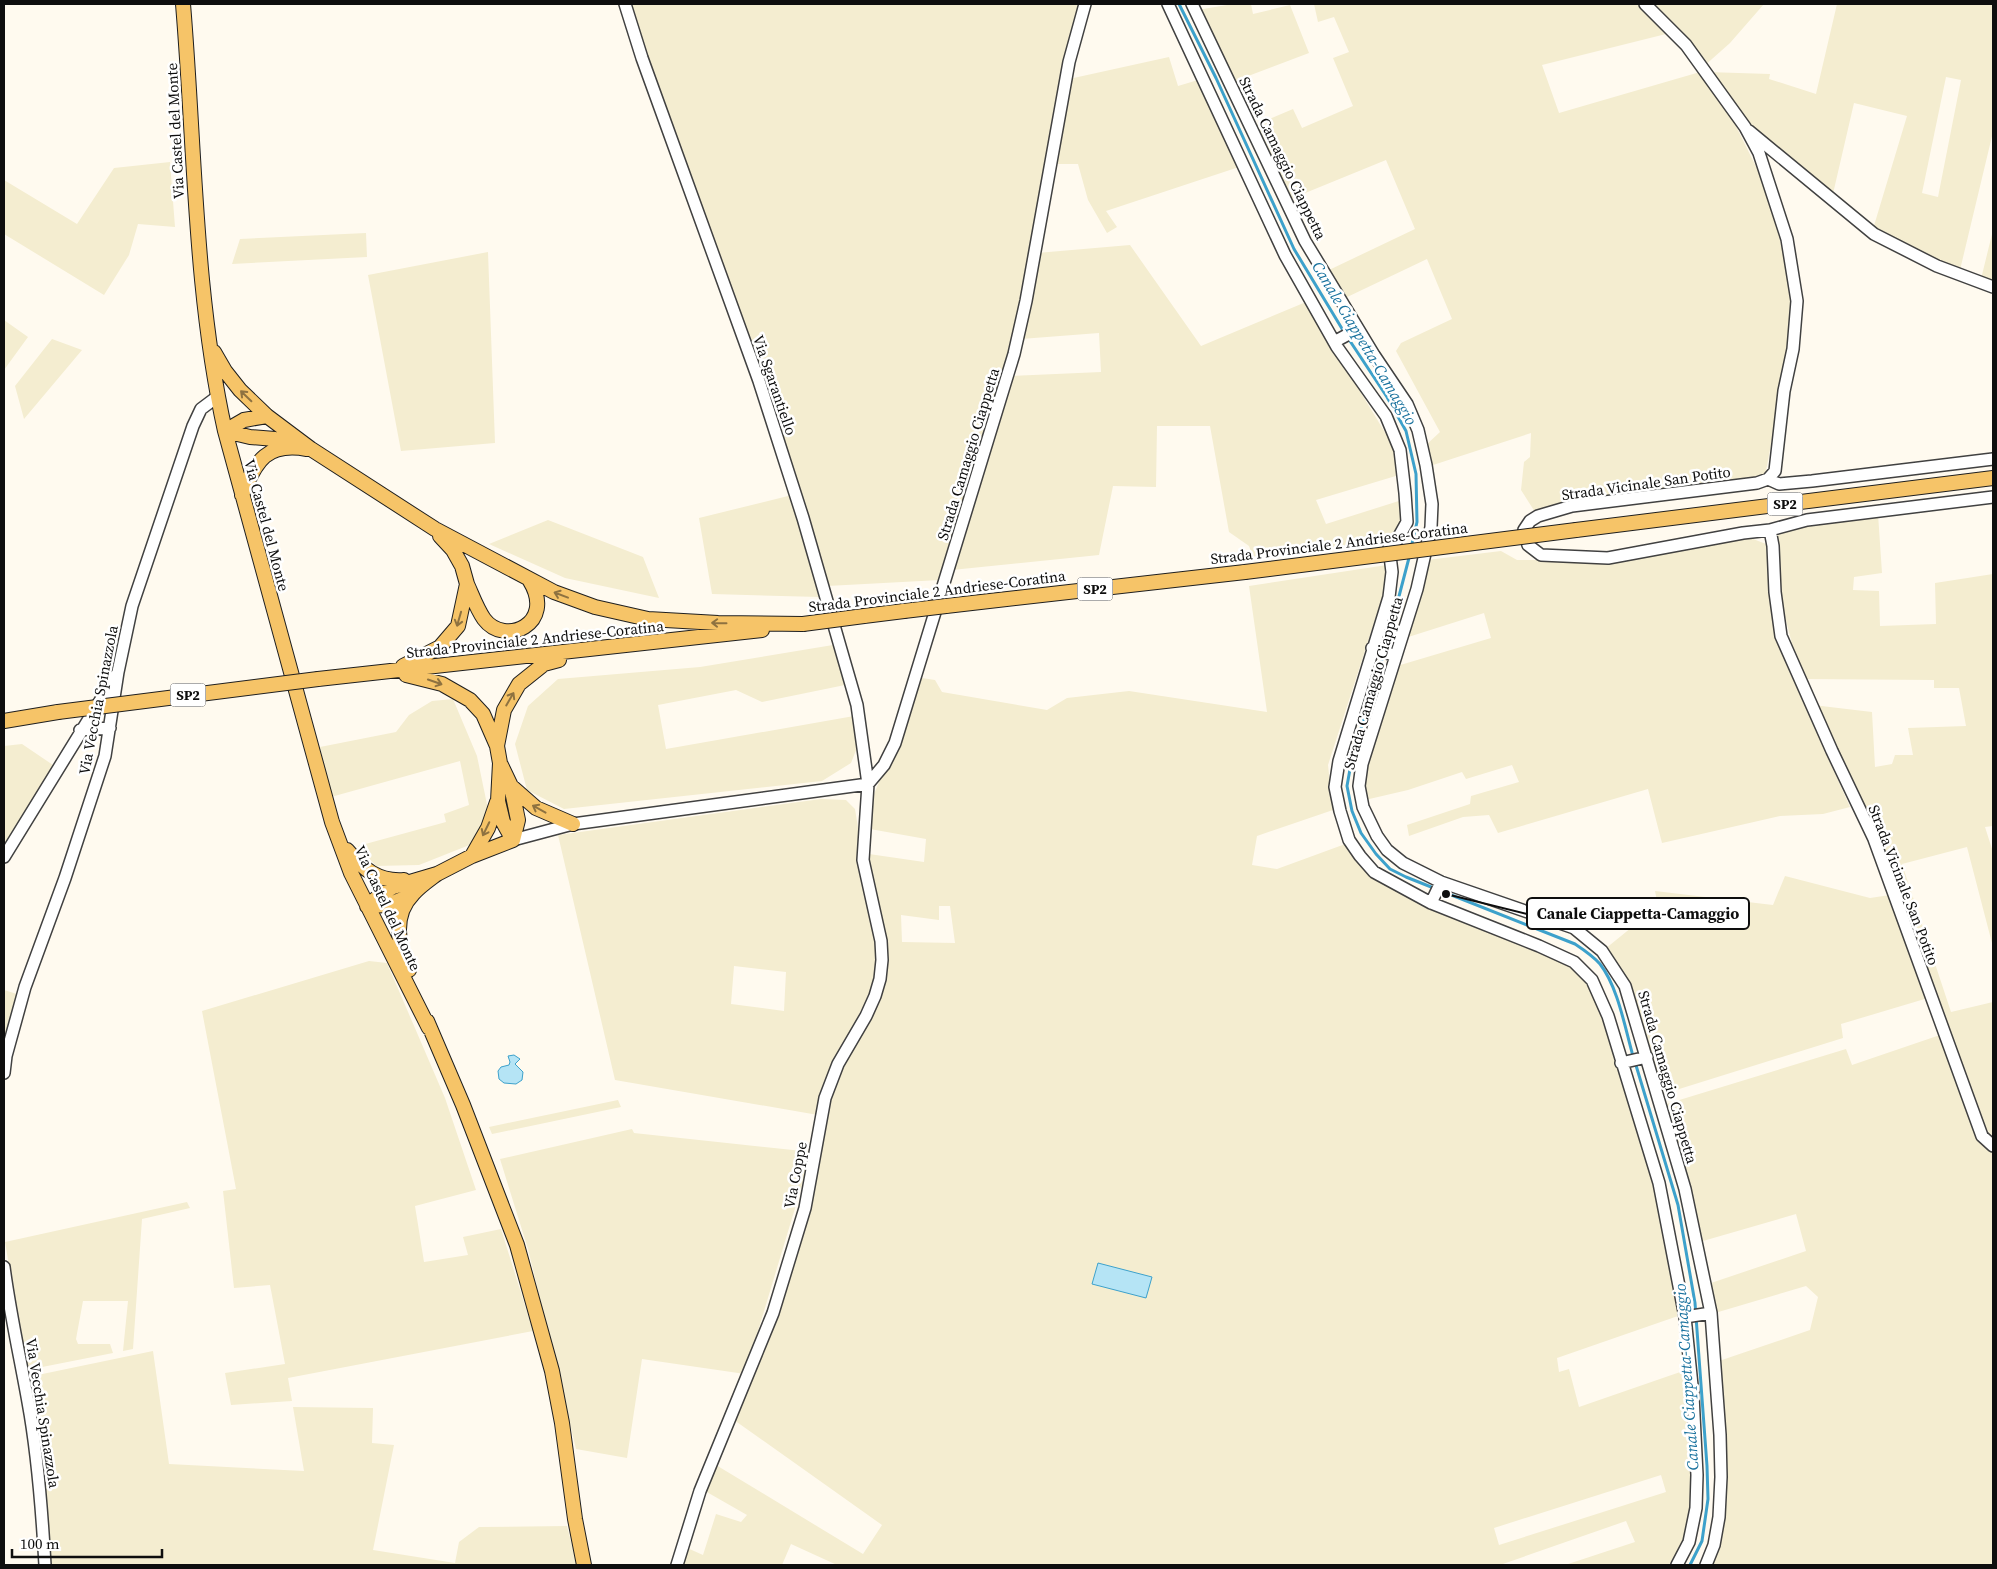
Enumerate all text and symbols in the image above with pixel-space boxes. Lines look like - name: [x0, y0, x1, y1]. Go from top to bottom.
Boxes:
- street label: Via Castel del Monte: [161, 62, 189, 200]
- street label: Strada Camaggio Ciappetta: [1234, 73, 1332, 243]
- water label: Canale Ciappetta-Camaggio: [1307, 257, 1423, 429]
- street label: Via Sgarantiello: [748, 332, 802, 438]
- street label: Strada Camaggio Ciappetta: [932, 365, 1004, 543]
- one-way arrow: [240, 390, 252, 402]
- street label: Via Castel del Monte: [239, 457, 295, 594]
- street label: Strada Vicinale San Potito: [1560, 461, 1732, 505]
- road number: SP2: [1768, 492, 1802, 516]
- street label: Strada Provinciale 2 Andriese-Coratina: [1209, 517, 1469, 569]
- street label: Strada Provinciale 2 Andriese-Coratina: [807, 565, 1067, 617]
- road number: SP2: [1078, 578, 1112, 600]
- one-way arrow: [553, 590, 569, 599]
- street label: Strada Camaggio Ciappetta: [1338, 594, 1408, 772]
- one-way arrow: [453, 611, 463, 627]
- street label: Strada Provinciale 2 Andriese-Coratina: [405, 615, 665, 663]
- one-way arrow: [712, 618, 728, 628]
- street label: Via Vecchia Spinazzola: [73, 623, 123, 777]
- one-way arrow: [427, 678, 443, 687]
- road number: SP2: [170, 684, 206, 706]
- one-way arrow: [505, 692, 515, 707]
- street label: Strada Vicinale San Potito: [1864, 802, 1944, 968]
- one-way arrow: [533, 803, 547, 813]
- one-way arrow: [481, 821, 491, 836]
- street label: Via Castel del Monte: [350, 842, 426, 974]
- callout: Canale Ciappetta-Camaggio: [1527, 898, 1749, 929]
- text: Canale Ciappetta-Camaggio: [1537, 902, 1739, 924]
- street label: Strada Camaggio Ciappetta: [1633, 988, 1703, 1166]
- street label: Via Coppe: [778, 1139, 812, 1210]
- water label: Canale Ciappetta-Camaggio: [1668, 1283, 1704, 1471]
- street label: Via Vecchia Spinazzola: [21, 1336, 65, 1490]
- scale bar: [12, 1526, 162, 1558]
- text: 100 m: [20, 1533, 60, 1554]

